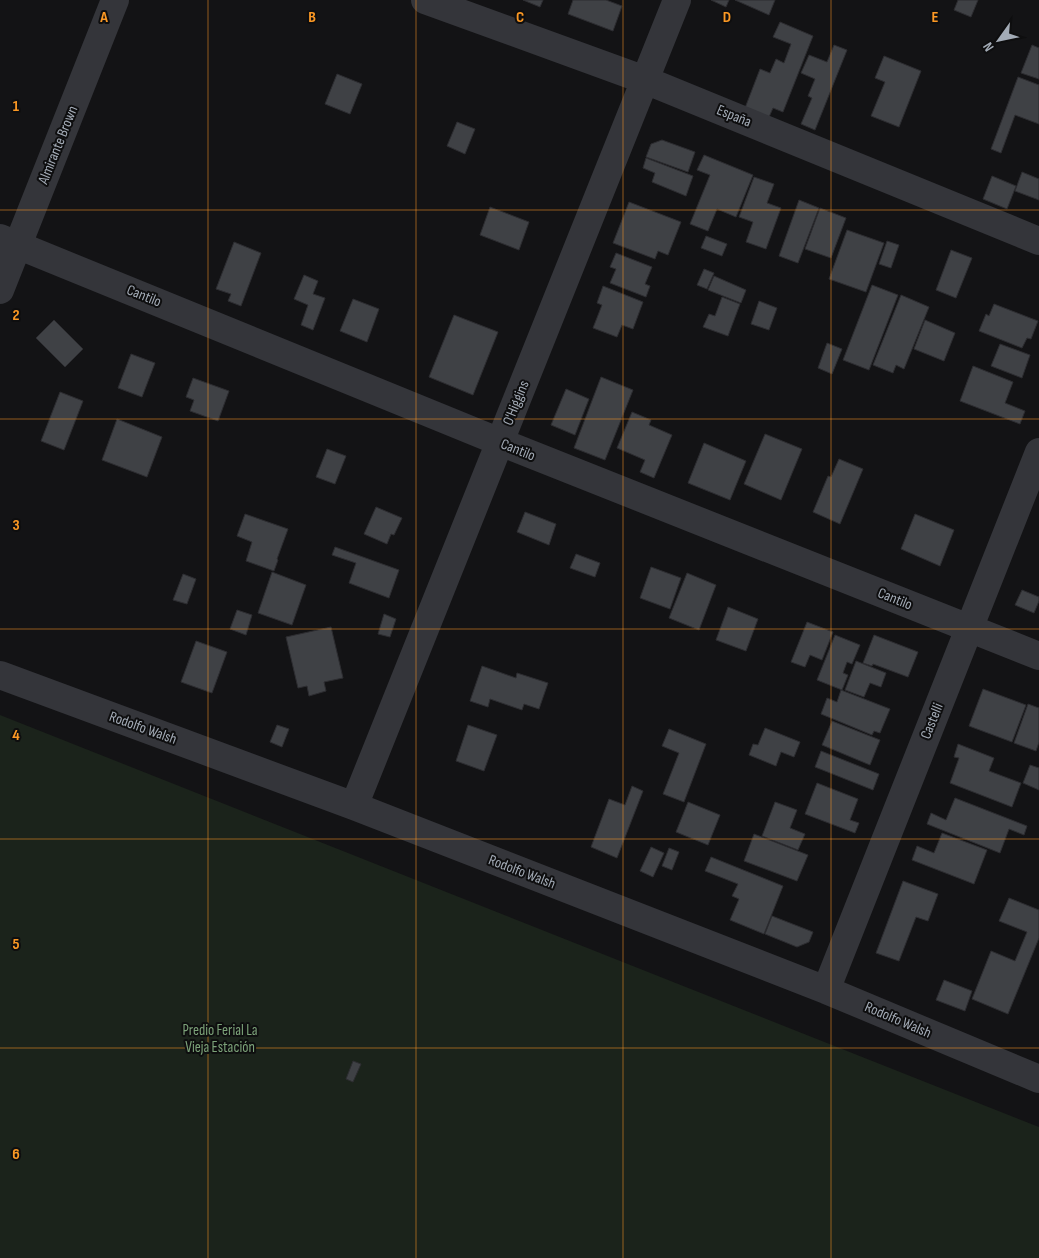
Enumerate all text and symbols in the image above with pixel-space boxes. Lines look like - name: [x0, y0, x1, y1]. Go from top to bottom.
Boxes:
- text: A: [99, 8, 108, 27]
- text: B: [308, 8, 316, 27]
- text: C: [516, 8, 524, 27]
- text: D: [723, 8, 731, 27]
- text: E: [932, 8, 939, 27]
- north arrow: [974, 15, 1024, 65]
- text: N: [979, 39, 998, 55]
- text: 1: [13, 97, 20, 116]
- street label: España: [714, 100, 754, 132]
- street label: Almirante Brown: [33, 103, 82, 188]
- street label: Cantilo: [124, 281, 164, 311]
- text: 2: [12, 306, 20, 325]
- street label: O'Higgins: [498, 378, 534, 428]
- street label: Cantilo: [498, 435, 538, 465]
- text: 3: [12, 516, 20, 535]
- street label: Cantilo: [875, 584, 915, 614]
- street label: Castelli: [916, 700, 948, 742]
- street label: Rodolfo Walsh: [107, 707, 179, 749]
- text: 4: [12, 726, 20, 745]
- street label: Rodolfo Walsh: [486, 850, 558, 894]
- text: 5: [12, 935, 20, 954]
- street label: Rodolfo Walsh: [862, 997, 934, 1043]
- park label: Predio Ferial La Vieja Estación: [183, 1021, 258, 1057]
- text: 6: [12, 1145, 20, 1164]

